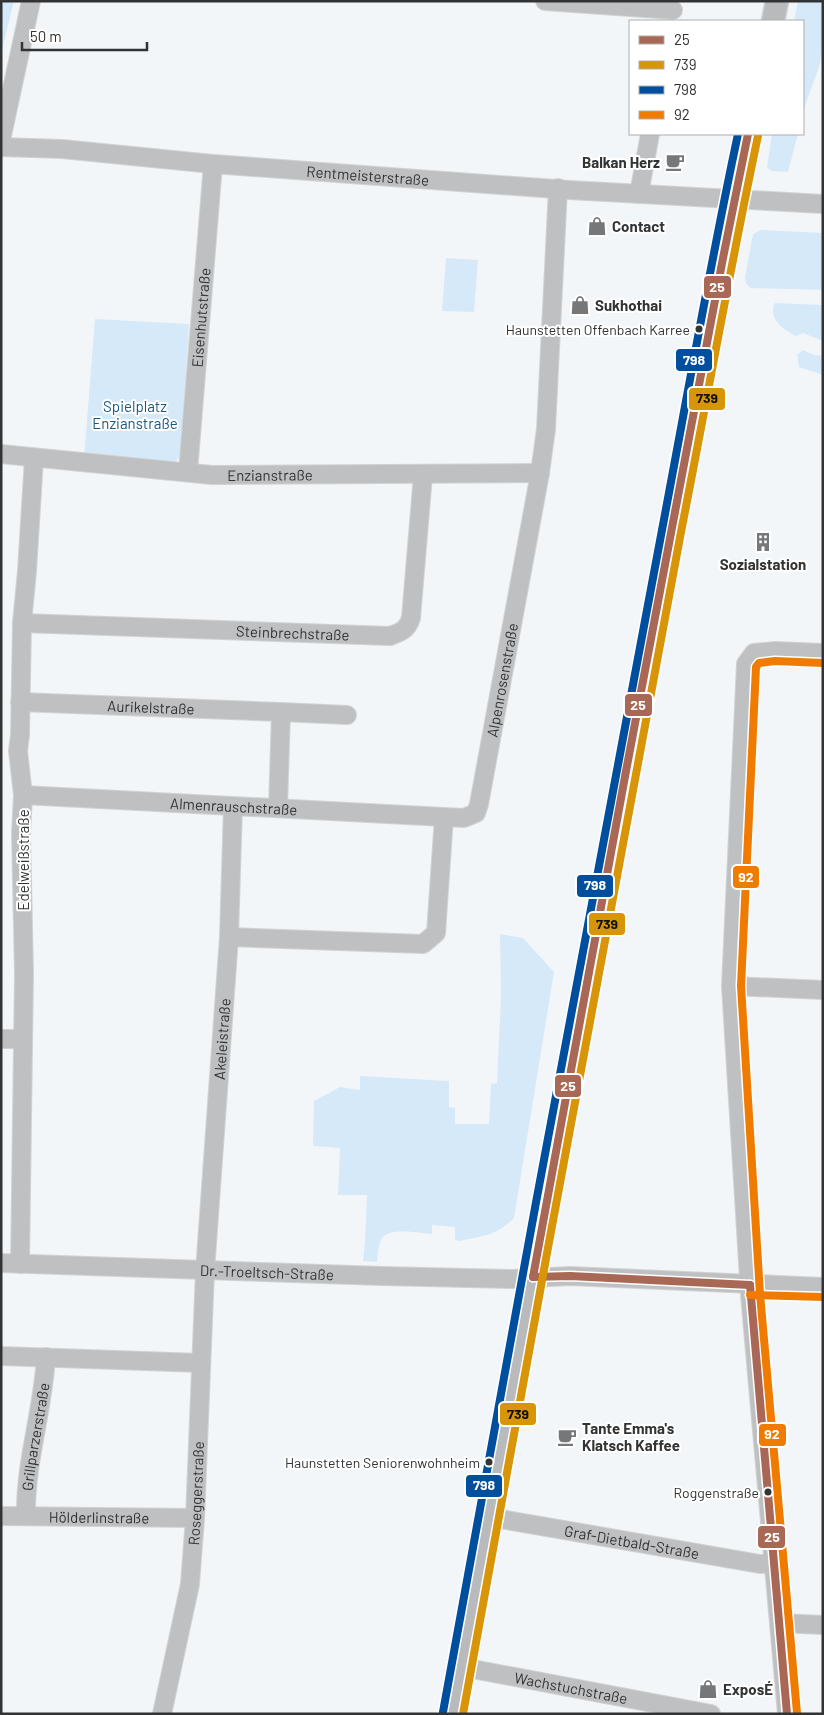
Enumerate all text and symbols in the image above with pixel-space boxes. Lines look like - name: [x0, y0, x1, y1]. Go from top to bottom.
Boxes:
- scale bar: [22, 20, 148, 52]
- legend: [629, 20, 804, 135]
- text: 50 m: [30, 27, 62, 45]
- text: 25: [674, 30, 690, 48]
- text: 739: [674, 55, 697, 73]
- text: 798: [674, 80, 697, 98]
- text: 92: [674, 105, 690, 123]
- cafe icon: Balkan Herz: [664, 151, 686, 173]
- place label: Balkan Herz: [582, 153, 660, 171]
- street label: Rentmeisterstraße: [306, 162, 430, 189]
- shop icon: Contact: [586, 215, 608, 237]
- place label: Contact: [612, 217, 665, 235]
- street label: Eisenhutstraße: [188, 267, 214, 368]
- line badge: 25: [703, 275, 732, 299]
- text: 25: [709, 278, 725, 295]
- shop icon: Sukhothai: [569, 294, 591, 316]
- place label: Sukhothai: [595, 296, 662, 314]
- place label: Haunstetten Offenbach Karree: [506, 321, 690, 338]
- marker: Haunstetten Offenbach Karree: [694, 324, 704, 334]
- line badge: 798: [675, 348, 713, 372]
- text: 798: [683, 351, 705, 368]
- line badge: 739: [688, 387, 726, 411]
- text: 739: [696, 389, 718, 406]
- park label: Spielplatz Enzianstraße: [92, 397, 178, 432]
- street label: Enzianstraße: [227, 465, 313, 484]
- building icon: Sozialstation: [752, 531, 774, 553]
- place label: Sozialstation: [720, 555, 806, 573]
- street label: Alpenrosenstraße: [482, 621, 521, 739]
- street label: Steinbrechstraße: [236, 622, 350, 644]
- line badge: 25: [624, 693, 653, 717]
- street label: Aurikelstraße: [107, 696, 195, 718]
- text: 25: [630, 696, 646, 713]
- street label: Almenrauschstraße: [170, 794, 298, 818]
- street label: Edelweißstraße: [14, 809, 32, 911]
- line badge: 92: [732, 865, 760, 889]
- text: 92: [738, 868, 754, 885]
- line badge: 798: [576, 874, 614, 898]
- text: 798: [584, 876, 606, 893]
- line badge: 739: [588, 912, 626, 936]
- text: 739: [596, 915, 618, 932]
- street label: Akeleistraße: [210, 998, 234, 1080]
- line badge: 25: [554, 1074, 582, 1098]
- text: 25: [560, 1077, 576, 1094]
- street label: Dr.-Troeltsch-Straße: [200, 1261, 334, 1283]
- street label: Grillparzerstraße: [18, 1382, 52, 1491]
- line badge: 739: [499, 1402, 537, 1426]
- text: 739: [507, 1405, 529, 1422]
- place label: Tante Emma's Klatsch Kaffee: [582, 1419, 680, 1454]
- line badge: 92: [758, 1423, 787, 1447]
- text: 92: [764, 1425, 780, 1442]
- cafe icon: Tante Emma's Klatsch Kaffee: [556, 1426, 578, 1448]
- street label: Roseggerstraße: [184, 1441, 207, 1546]
- place label: Haunstetten Seniorenwohnheim: [285, 1454, 480, 1471]
- marker: Haunstetten Seniorenwohnheim: [484, 1457, 494, 1467]
- line badge: 798: [465, 1474, 503, 1498]
- text: 798: [473, 1476, 495, 1493]
- place label: Roggenstraße: [674, 1484, 759, 1501]
- marker: Roggenstraße: [763, 1487, 773, 1497]
- street label: Hölderlinstraße: [49, 1507, 149, 1527]
- street label: Graf-Dietbald-Straße: [563, 1521, 701, 1562]
- line badge: 25: [757, 1525, 786, 1549]
- text: 25: [764, 1528, 780, 1545]
- street label: Wachstuchstraße: [513, 1668, 629, 1707]
- shop icon: ExposÉ: [697, 1678, 719, 1700]
- place label: ExposÉ: [723, 1680, 773, 1698]

